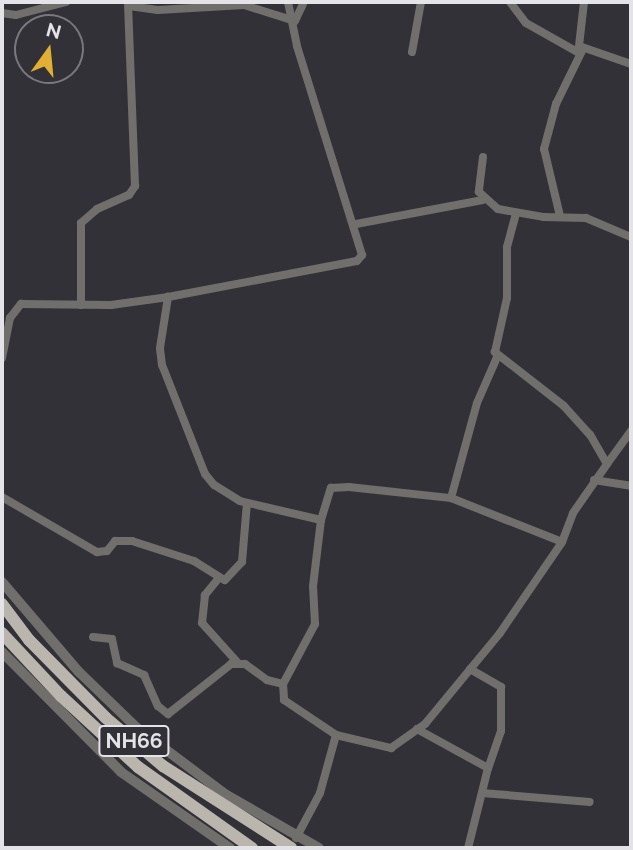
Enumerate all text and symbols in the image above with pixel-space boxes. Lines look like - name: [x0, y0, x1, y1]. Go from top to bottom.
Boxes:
- north arrow: [14, 14, 84, 84]
- text: N: [44, 18, 64, 43]
- road number: NH66: [97, 724, 171, 758]

